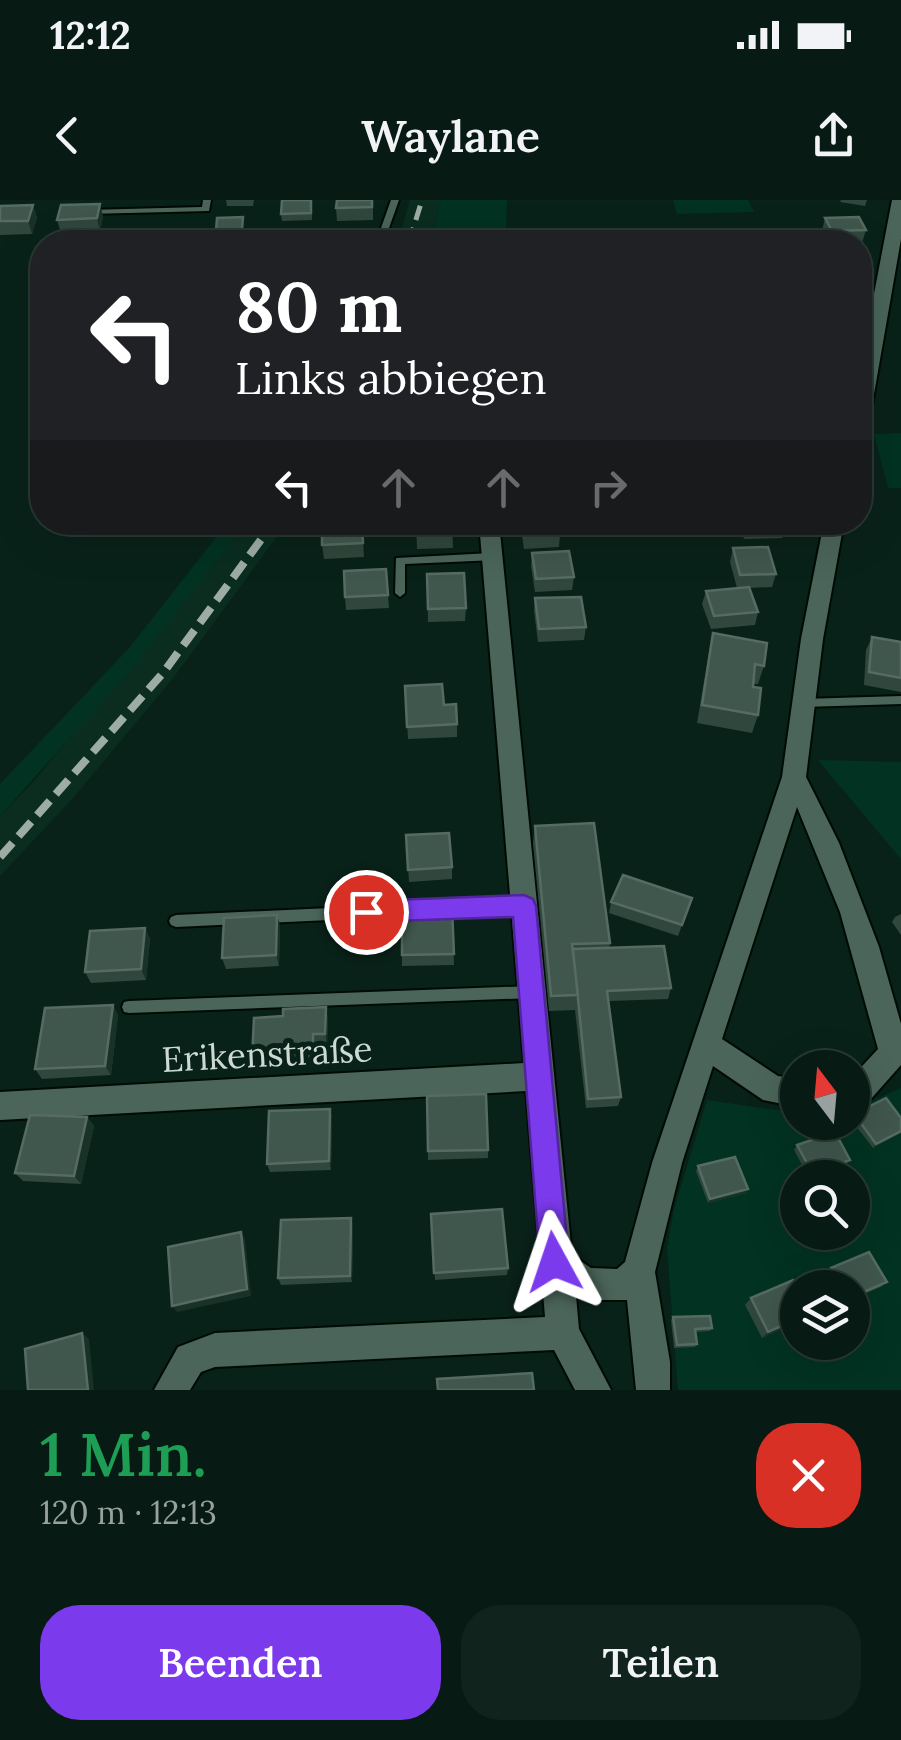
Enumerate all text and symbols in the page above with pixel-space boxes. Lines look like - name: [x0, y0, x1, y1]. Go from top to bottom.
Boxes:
- text: 12:12: [50, 11, 131, 59]
- text: Waylane: [361, 107, 540, 164]
- icon: back: [40, 108, 95, 163]
- icon: share: [806, 108, 861, 163]
- text: 80 m: [235, 262, 402, 351]
- icon: left: [70, 270, 200, 400]
- text: Links abbiegen: [235, 349, 547, 406]
- icon: left: [266, 460, 321, 515]
- icon: ahead: [371, 460, 426, 515]
- icon: ahead: [476, 460, 531, 515]
- icon: right: [581, 460, 636, 515]
- pin: [324, 870, 409, 955]
- icon: arrive: [339, 885, 394, 940]
- street label: Erikenstraße: [160, 1026, 374, 1082]
- north arrow: [780, 1050, 870, 1140]
- map controls: [780, 1050, 870, 1360]
- button: search: [780, 1160, 870, 1250]
- position arrow: [502, 1210, 606, 1314]
- button: layers: [780, 1270, 870, 1360]
- text: 1 Min.: [40, 1416, 207, 1492]
- button: close: [756, 1423, 861, 1528]
- text: 120 m · 12:13: [40, 1492, 217, 1533]
- button: Beenden: [40, 1605, 441, 1720]
- button: Teilen: [461, 1605, 861, 1720]

